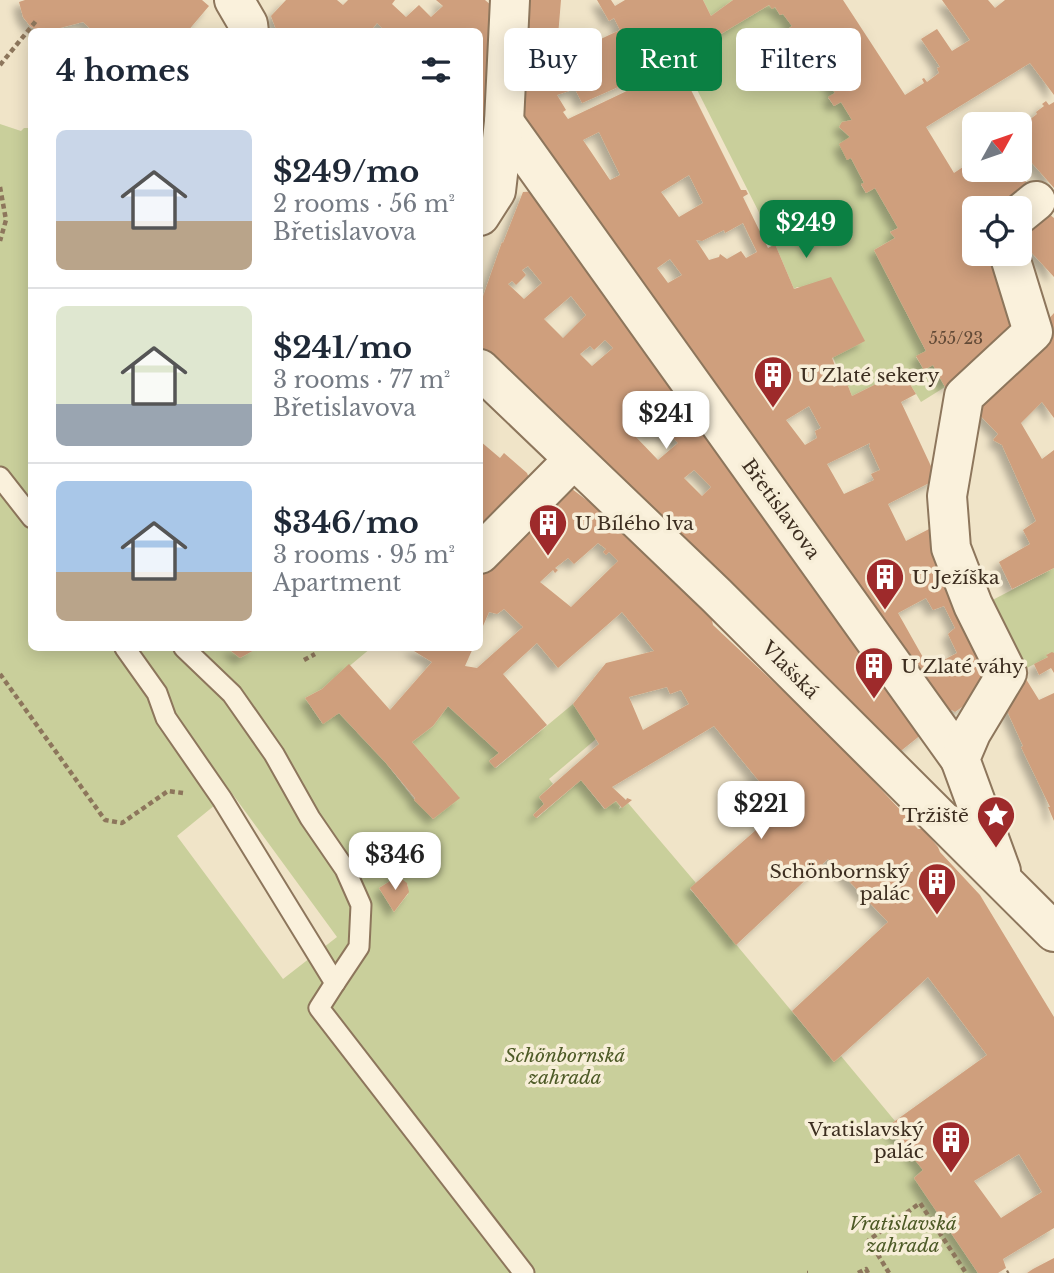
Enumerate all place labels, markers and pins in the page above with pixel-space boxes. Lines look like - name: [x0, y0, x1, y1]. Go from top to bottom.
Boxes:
- pin: $249: [765, 201, 847, 260]
- building icon: U Zlaté sekery: [752, 354, 794, 409]
- place label: U Zlaté sekery: [800, 364, 939, 387]
- pin: $241: [625, 392, 707, 451]
- building icon: U Bílého lva: [527, 502, 569, 557]
- place label: U Bílého lva: [575, 512, 694, 535]
- building icon: U Ježíška: [864, 556, 906, 611]
- place label: U Ježíška: [912, 566, 1000, 589]
- building icon: U Zlaté váhy: [853, 645, 895, 700]
- place label: U Zlaté váhy: [901, 655, 1024, 678]
- pin: $221: [720, 782, 802, 841]
- place icon: Tržiště: [975, 794, 1017, 849]
- place label: Tržiště: [902, 804, 969, 827]
- pin: $346: [354, 832, 436, 892]
- place label: Schönbornský palác: [769, 860, 910, 905]
- building icon: Schönbornský palác: [916, 861, 958, 916]
- place label: Vratislavský palác: [807, 1118, 924, 1163]
- building icon: Vratislavský palác: [930, 1119, 972, 1174]

